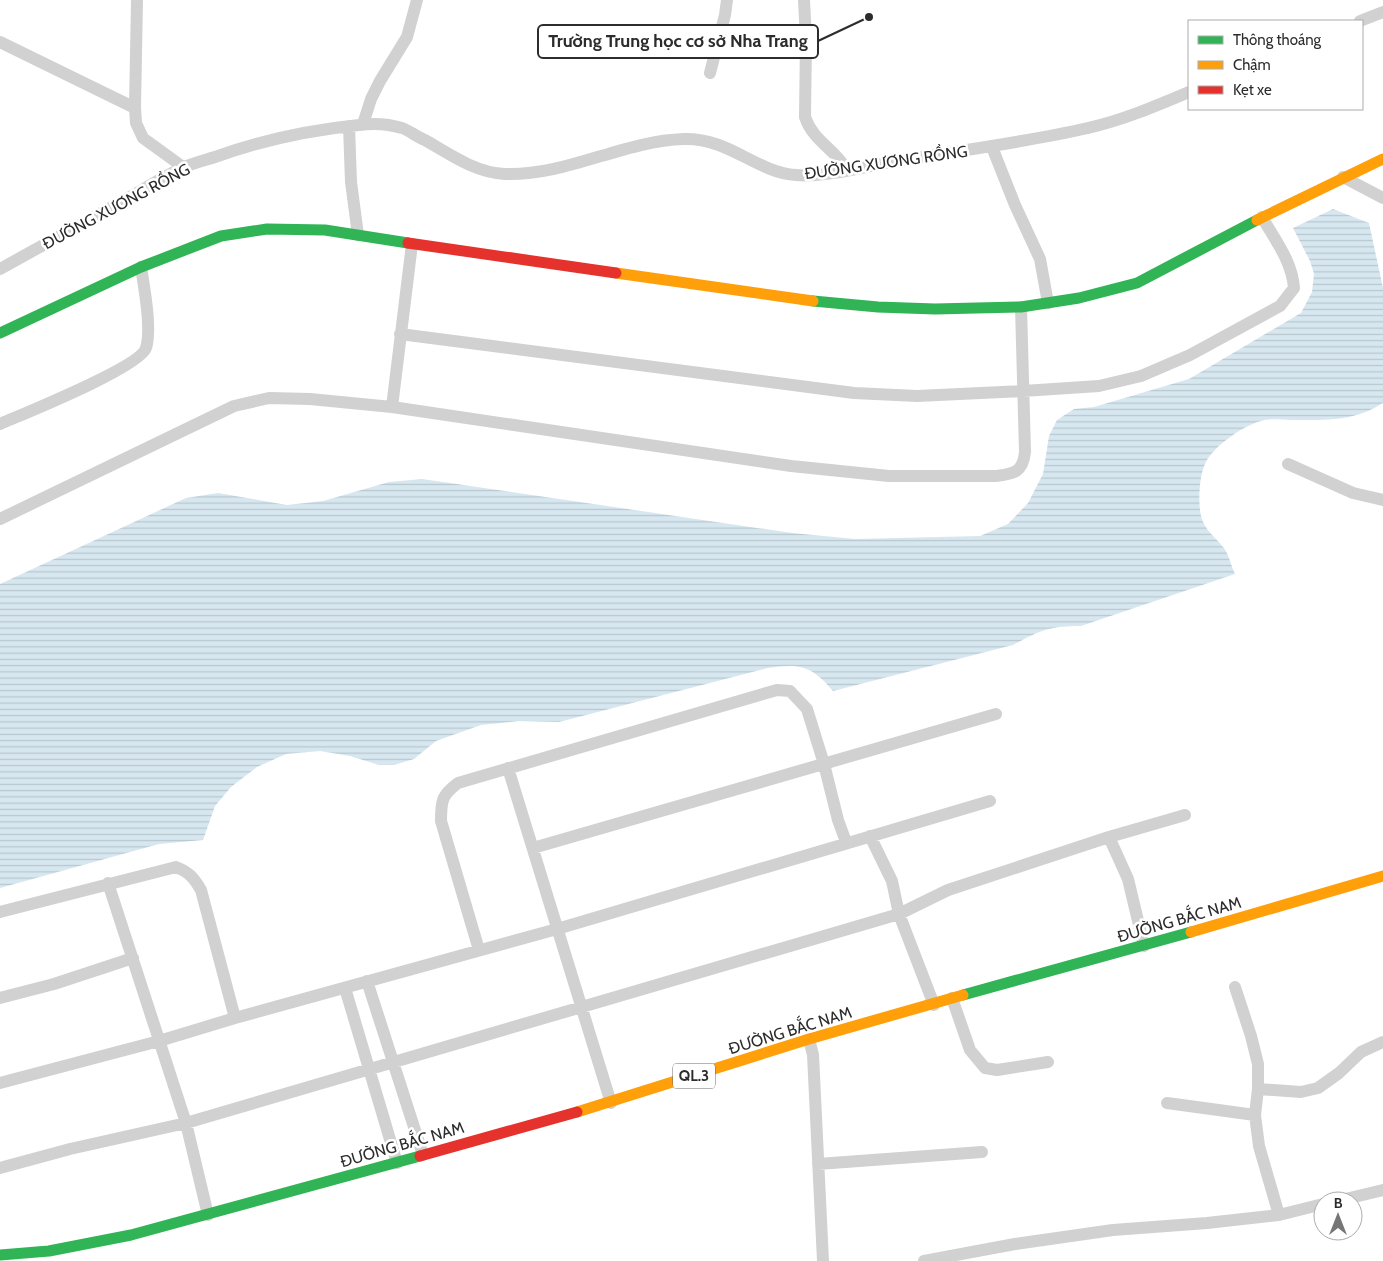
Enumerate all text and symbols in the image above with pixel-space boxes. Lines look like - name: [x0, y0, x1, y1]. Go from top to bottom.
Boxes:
- legend: [1188, 20, 1363, 110]
- callout: Trường Trung học cơ sở Nha Trang: [538, 25, 818, 58]
- text: Trường Trung học cơ sở Nha Trang: [548, 30, 808, 52]
- text: Thông thoáng: [1233, 31, 1322, 49]
- text: Chậm: [1233, 56, 1271, 74]
- text: Kẹt xe: [1233, 81, 1272, 99]
- street label: ĐƯỜNG XƯƠNG RỒNG: [803, 140, 969, 183]
- street label: ĐƯỜNG XƯƠNG RỒNG: [38, 158, 193, 253]
- street label: ĐƯỜNG BẮC NAM: [1114, 890, 1243, 946]
- street label: ĐƯỜNG BẮC NAM: [725, 1000, 854, 1058]
- road number: QL.3: [673, 1064, 715, 1088]
- street label: ĐƯỜNG BẮC NAM: [337, 1115, 466, 1171]
- north arrow: [1313, 1191, 1363, 1241]
- text: B: [1334, 1194, 1343, 1212]

